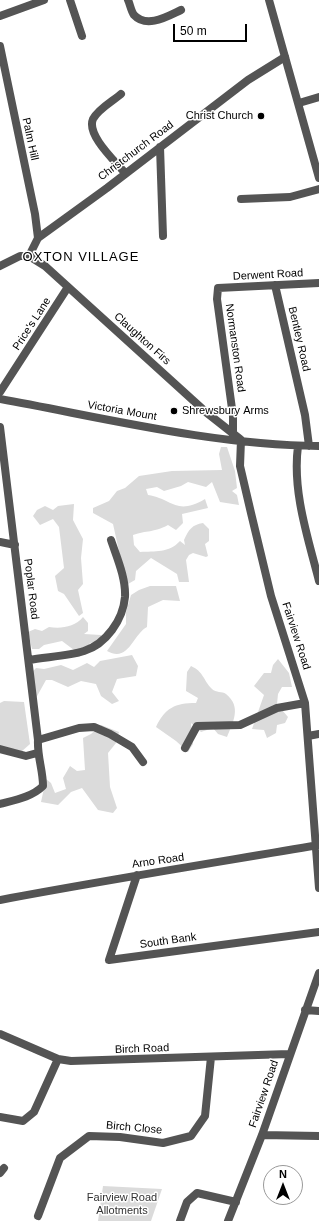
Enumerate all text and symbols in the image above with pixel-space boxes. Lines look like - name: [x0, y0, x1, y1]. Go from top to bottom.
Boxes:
- scale bar: [175, 16, 249, 42]
- text: 50 m: [180, 24, 207, 38]
- place label: Christ Church: [186, 109, 253, 123]
- marker: Christ Church: [256, 111, 266, 121]
- street label: Palm Hill: [19, 116, 41, 162]
- street label: Christchurch Road: [96, 118, 176, 184]
- district label: OXTON VILLAGE: [23, 249, 139, 265]
- street label: Derwent Road: [233, 267, 303, 283]
- street label: Price's Lane: [10, 295, 54, 353]
- street label: Normanston Road: [222, 303, 248, 393]
- street label: Bentley Road: [285, 305, 313, 373]
- street label: Claughton Firs: [111, 310, 173, 368]
- street label: Victoria Mount: [86, 398, 158, 424]
- place label: Shrewsbury Arms: [182, 404, 269, 418]
- marker: Shrewsbury Arms: [169, 406, 179, 416]
- street label: Poplar Road: [21, 558, 41, 620]
- street label: Fairview Road: [279, 601, 313, 671]
- street label: Arno Road: [131, 851, 185, 871]
- street label: South Bank: [139, 931, 197, 951]
- street label: Birch Road: [115, 1041, 169, 1057]
- street label: Fairview Road: [246, 1059, 282, 1129]
- street label: Birch Close: [105, 1119, 163, 1137]
- north arrow: [263, 1165, 303, 1205]
- text: N: [279, 1168, 287, 1180]
- park label: Fairview Road Allotments: [87, 1191, 157, 1217]

